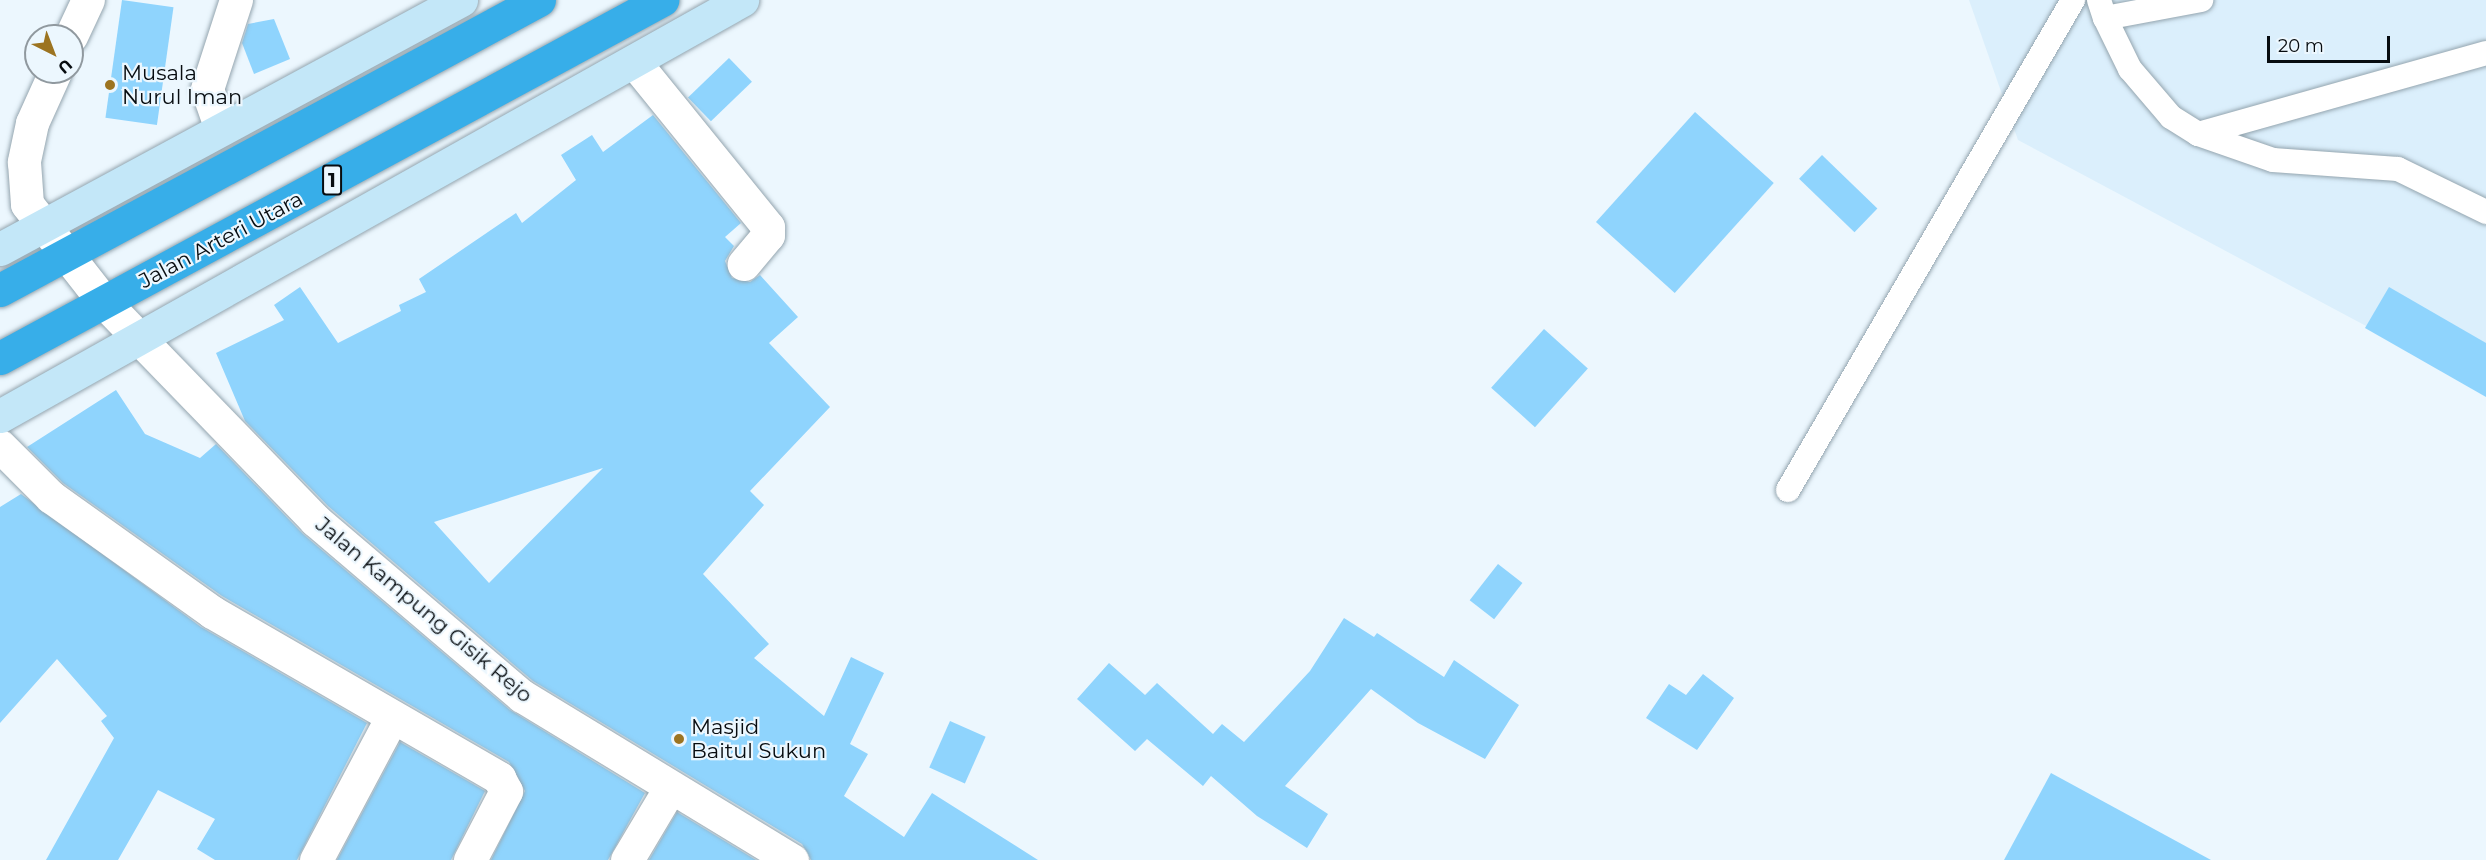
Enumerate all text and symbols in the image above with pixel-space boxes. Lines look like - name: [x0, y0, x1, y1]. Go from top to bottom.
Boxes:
- north arrow: [24, 24, 84, 84]
- scale bar: [2270, 24, 2393, 62]
- text: 20 m: [2278, 35, 2324, 57]
- text: U: [54, 55, 76, 78]
- place label: Musala Nurul Iman: [122, 60, 242, 110]
- marker: Musala Nurul Iman: [103, 78, 117, 92]
- road number: 1: [322, 163, 342, 197]
- street label: Jalan Arteri Utara: [135, 186, 307, 294]
- street label: Jalan Kampung Gisik Rejo: [311, 512, 537, 708]
- place label: Masjid Baitul Sukun: [691, 714, 826, 764]
- marker: Masjid Baitul Sukun: [672, 732, 686, 746]

